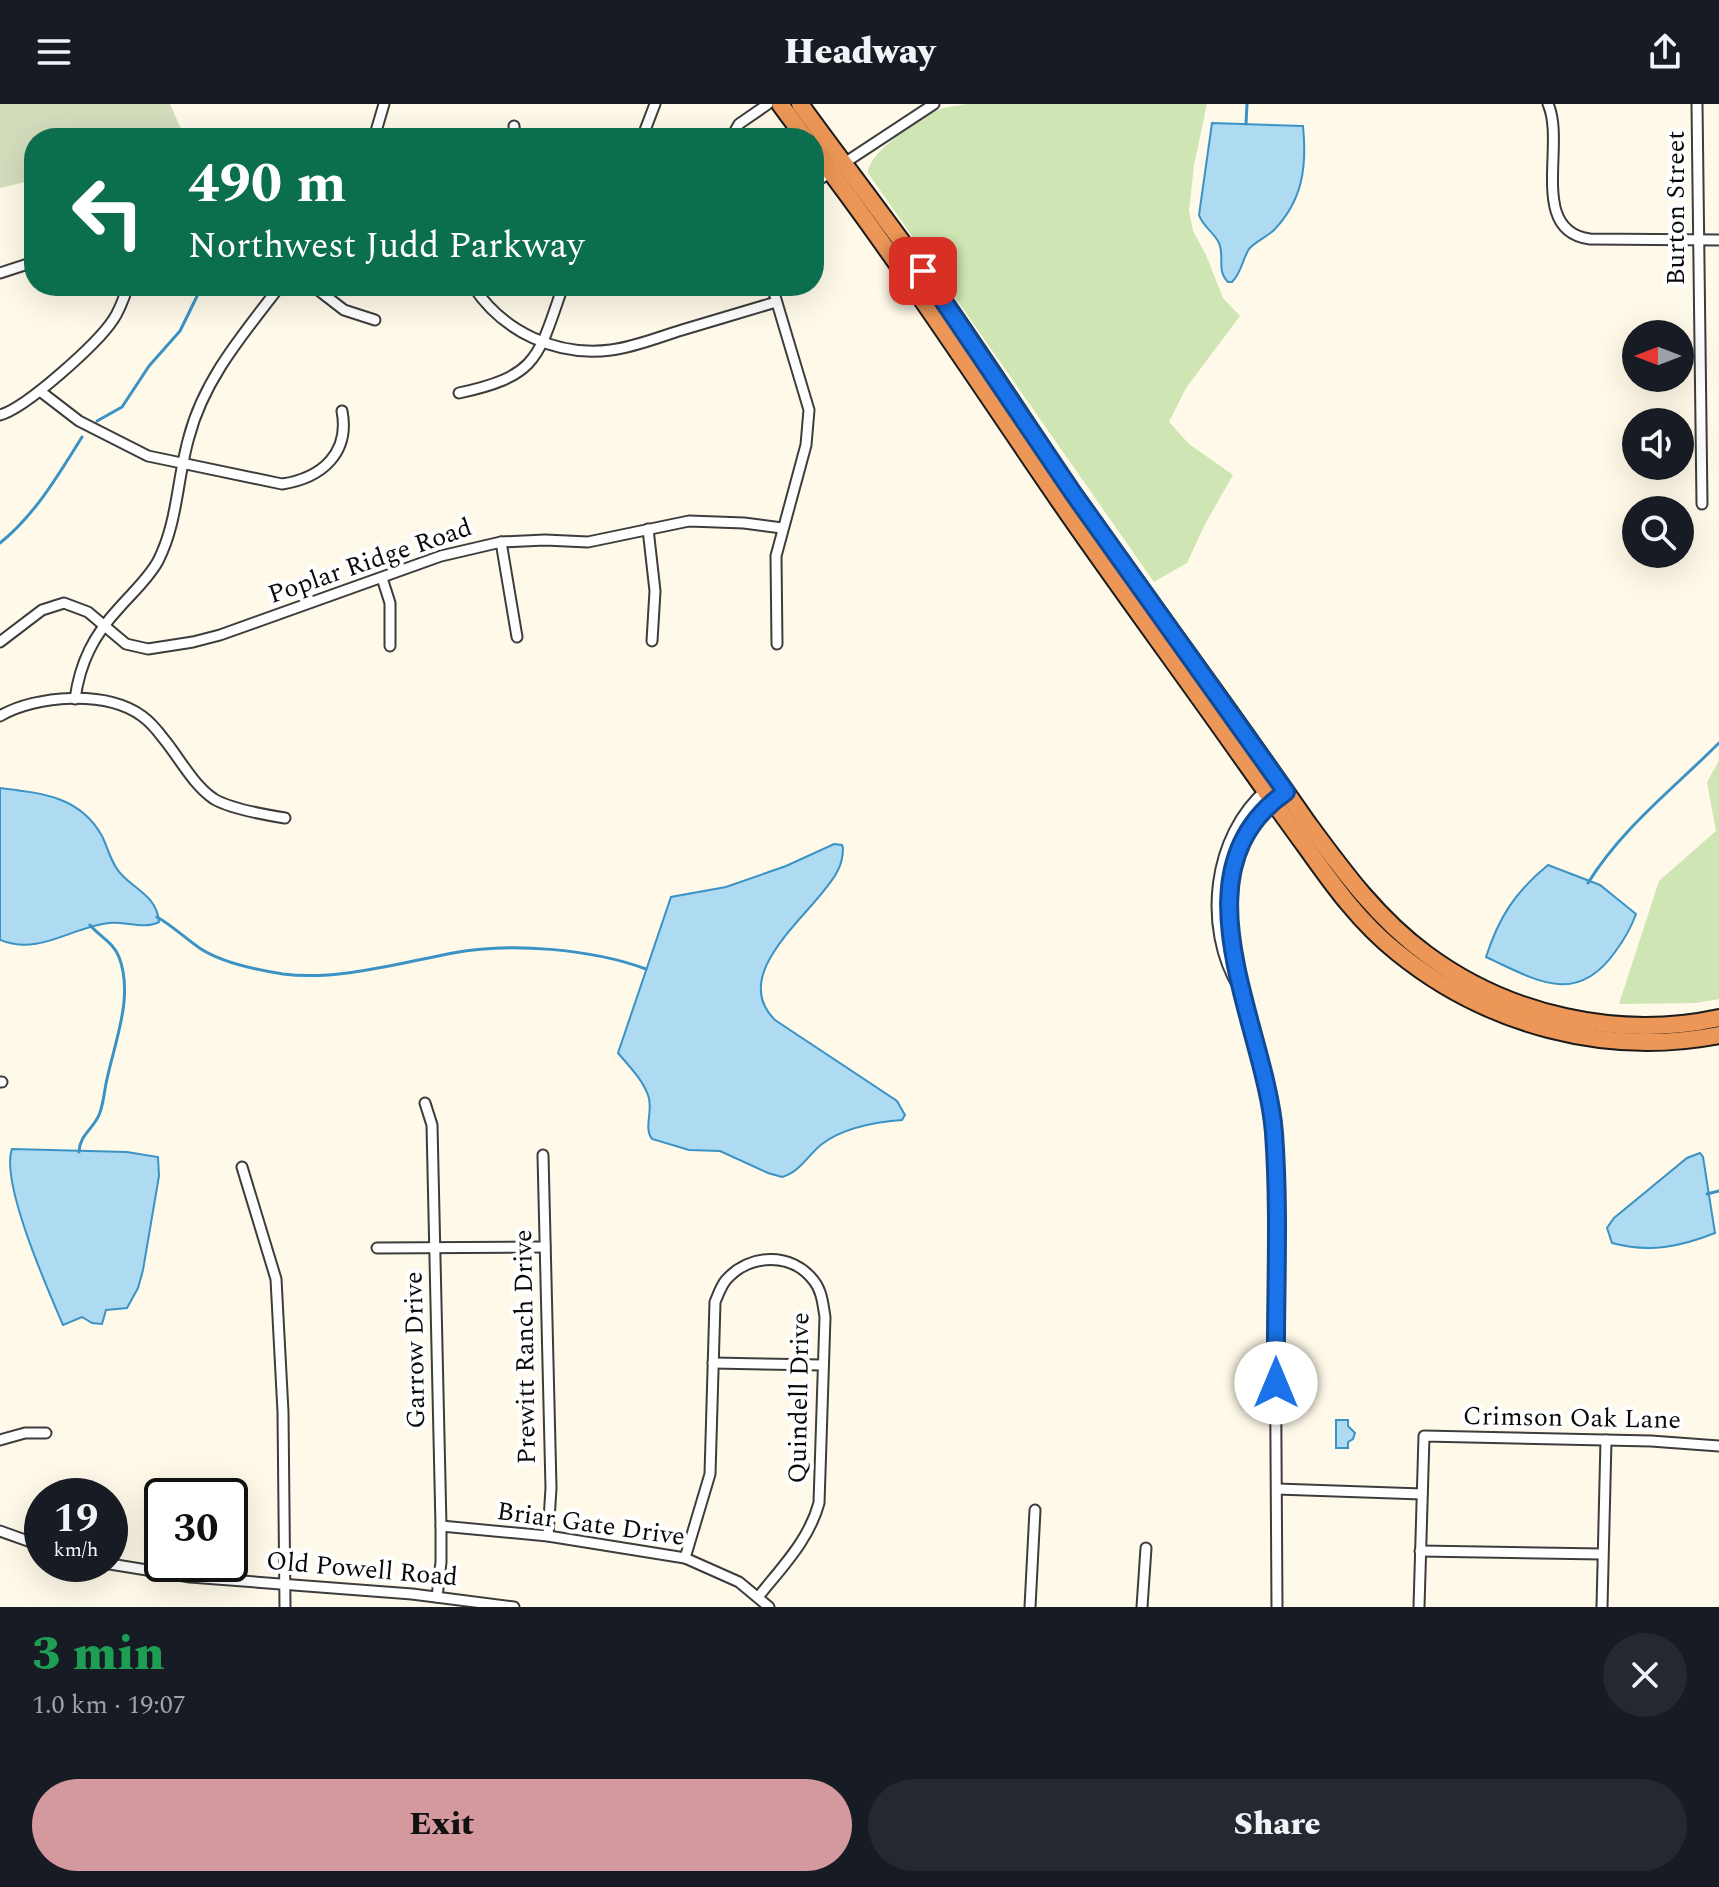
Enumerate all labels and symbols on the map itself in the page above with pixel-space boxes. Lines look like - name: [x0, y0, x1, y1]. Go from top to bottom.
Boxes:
- street label: Burton Street: [1656, 130, 1696, 286]
- pin: [889, 237, 957, 305]
- north arrow: [1622, 320, 1694, 392]
- street label: Poplar Ridge Road: [263, 507, 477, 615]
- street label: Prewitt Ranch Drive: [503, 1229, 547, 1465]
- street label: Garrow Drive: [394, 1271, 436, 1429]
- street label: Quindell Drive: [778, 1312, 820, 1484]
- position arrow: [1234, 1341, 1318, 1425]
- street label: Crimson Oak Lane: [1463, 1396, 1681, 1440]
- speed limit sign: 30: [144, 1478, 248, 1582]
- street label: Briar Gate Drive: [494, 1491, 688, 1557]
- street label: Old Powell Road: [264, 1541, 460, 1597]

